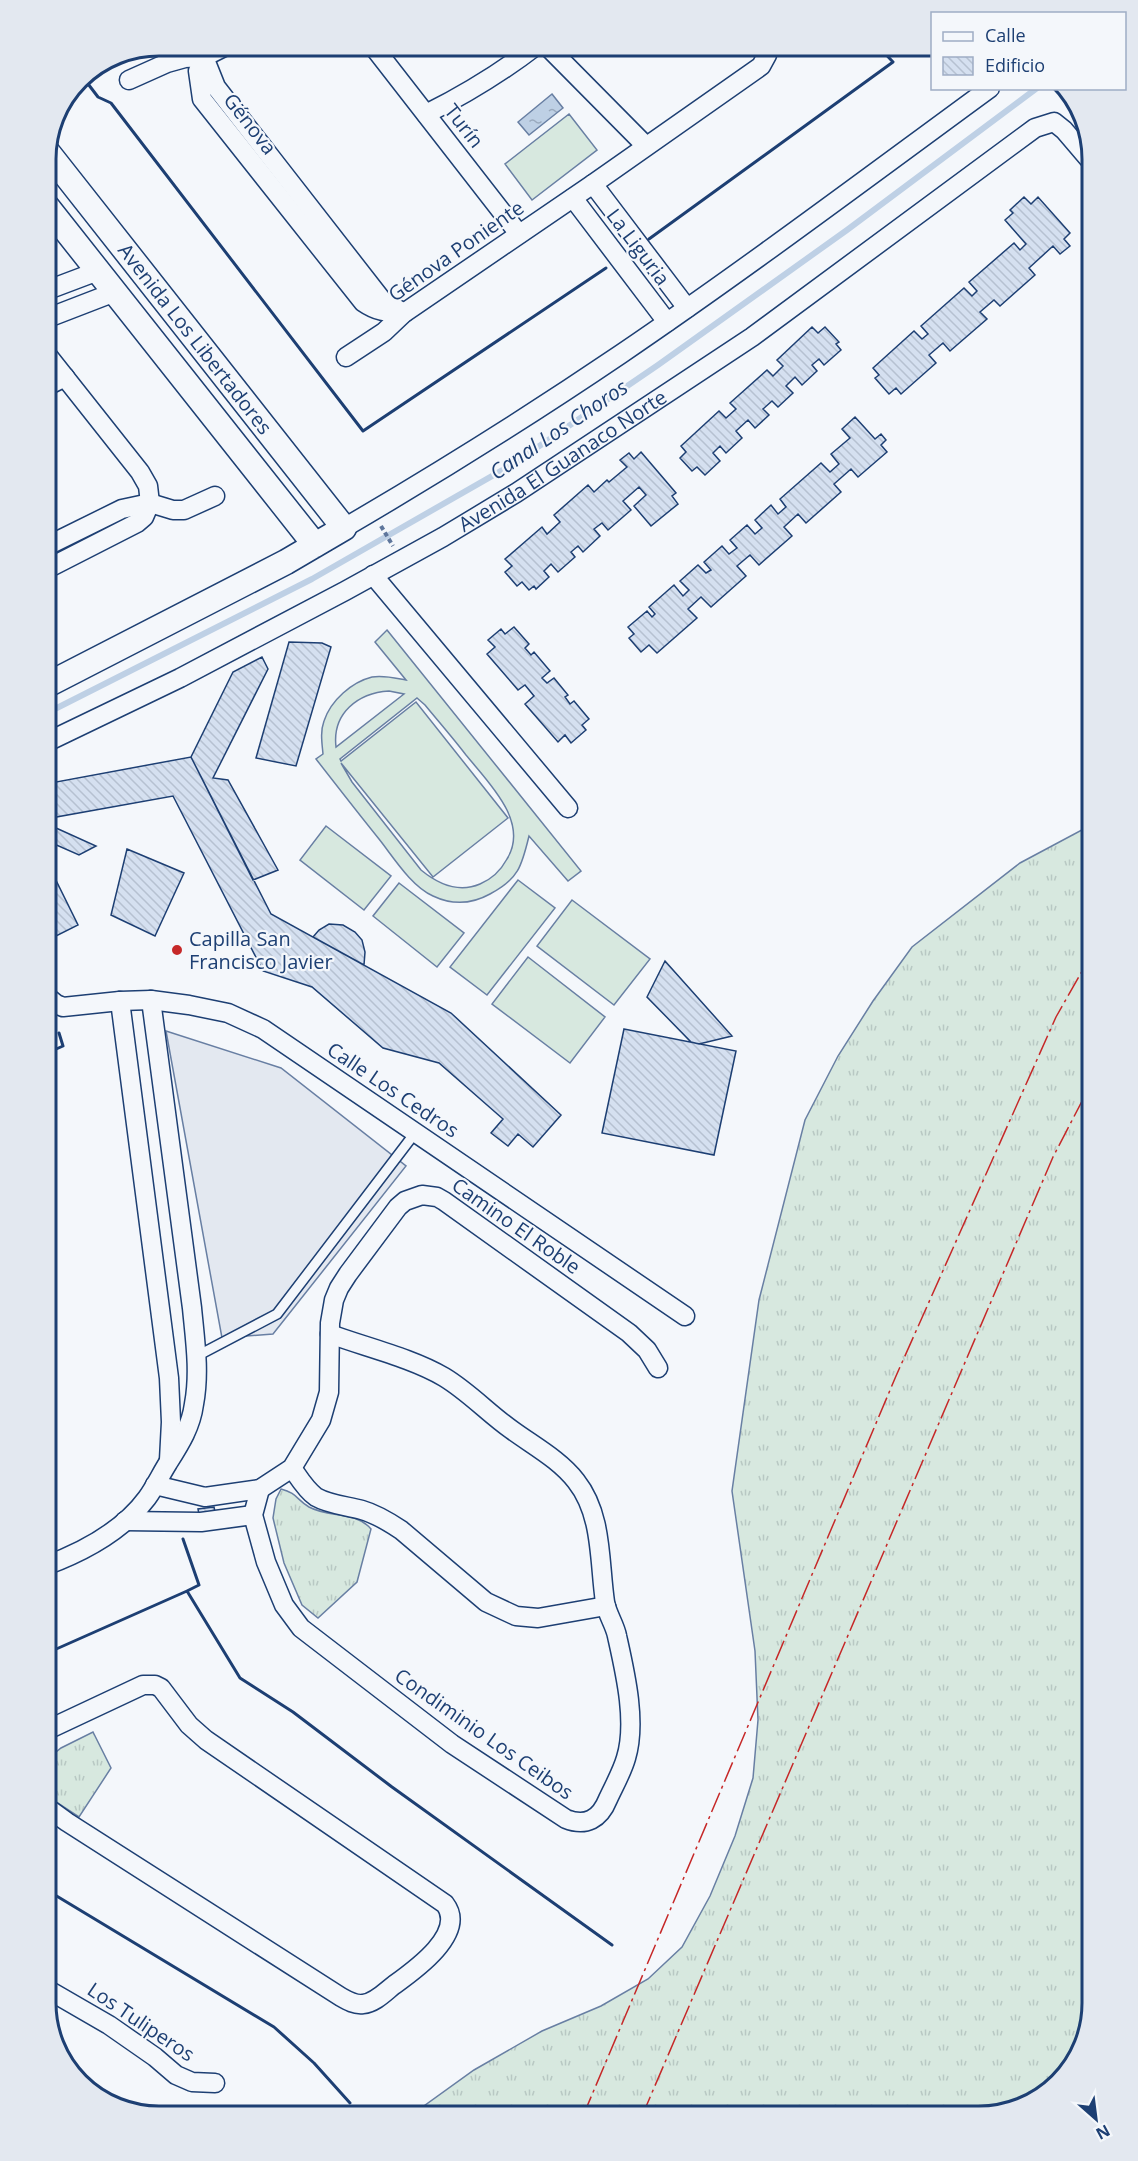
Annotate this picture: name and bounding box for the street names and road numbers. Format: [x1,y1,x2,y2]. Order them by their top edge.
street label: Génova [218,87,283,160]
street label: Turín [439,98,490,153]
street label: Génova Poniente [383,194,529,307]
street label: La Liguria [601,203,676,291]
street label: Avenida Los Libertadores [112,238,279,440]
street label: Avenida El Guanaco Norte [453,383,672,538]
street label: Calle Los Cedros [322,1036,464,1144]
street label: Camino El Roble [447,1171,586,1280]
street label: Condiminio Los Ceibos [390,1662,579,1805]
street label: Los Tuliperos [82,1976,200,2067]

